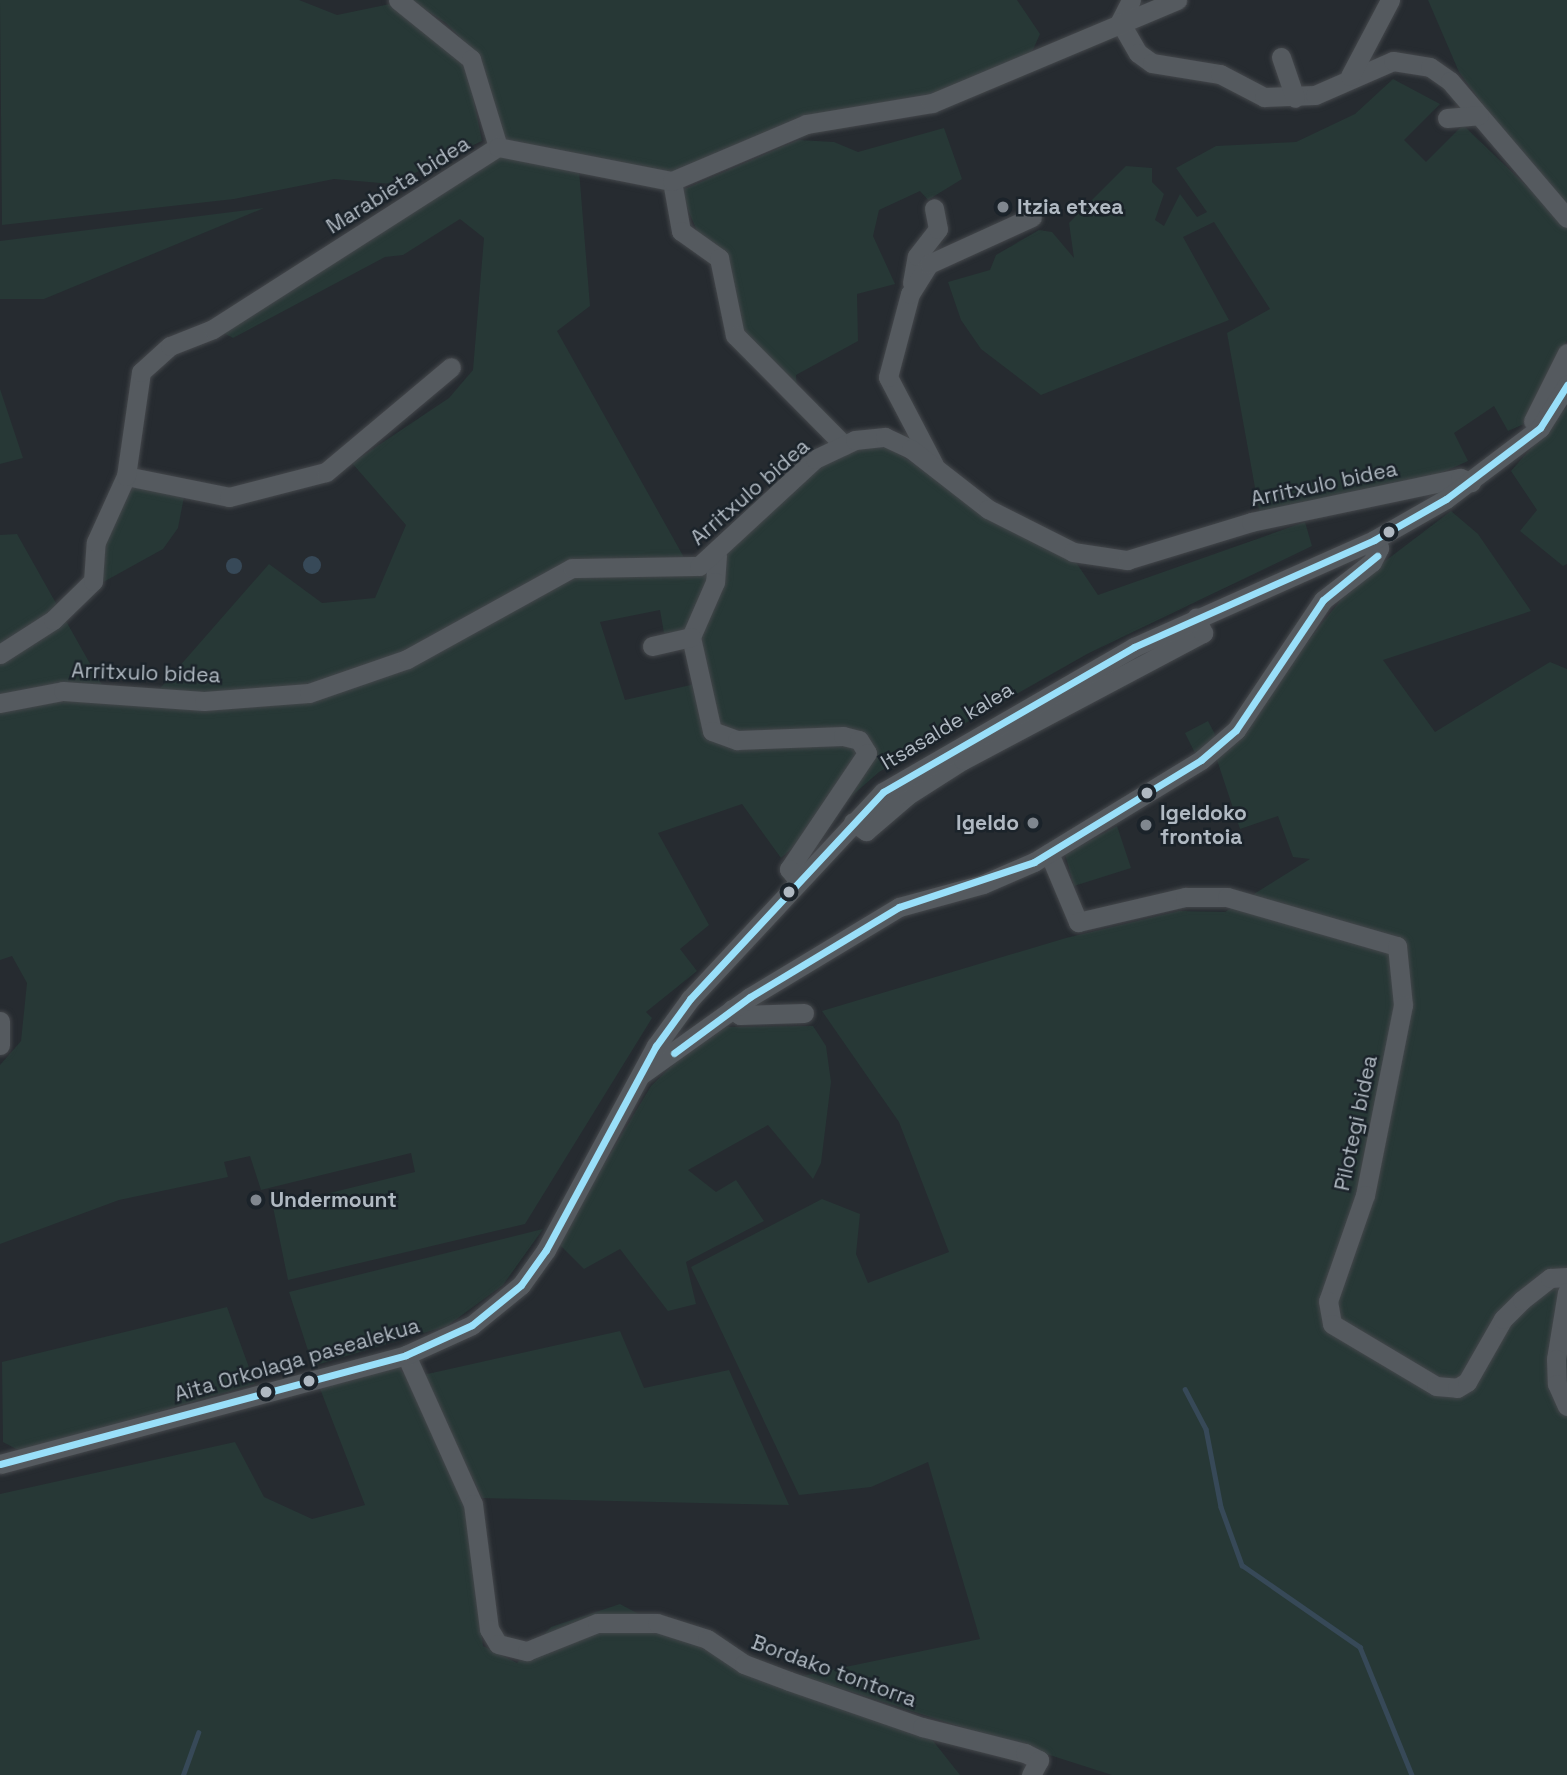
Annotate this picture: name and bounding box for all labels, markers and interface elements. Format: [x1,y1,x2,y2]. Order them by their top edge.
street label: Marabieta bidea [322,131,474,239]
place label: Itzia etxea [1017,194,1123,220]
marker: Itzia etxea [995,199,1011,215]
street label: Arritxulo bidea [685,433,815,551]
street label: Arritxulo bidea [1248,456,1400,512]
unlabelled marker [1382,525,1396,539]
street label: Arritxulo bidea [71,658,221,688]
street label: Itsasalde kalea [876,677,1018,775]
unlabelled marker [1140,786,1154,800]
place label: Igeldoko frontoia [1160,800,1247,850]
place label: Igeldo [956,810,1019,836]
marker: Igeldo [1025,815,1041,831]
marker: Igeldoko frontoia [1138,817,1154,833]
unlabelled marker [782,885,796,899]
street label: Pilotegi bidea [1329,1053,1383,1193]
place label: Undermount [270,1187,397,1213]
marker: Undermount [248,1192,264,1208]
street label: Aita Orkolaga pasealekua [171,1313,423,1407]
unlabelled marker [302,1374,316,1388]
unlabelled marker [259,1385,273,1399]
street label: Bordako tontorra [748,1629,920,1713]

